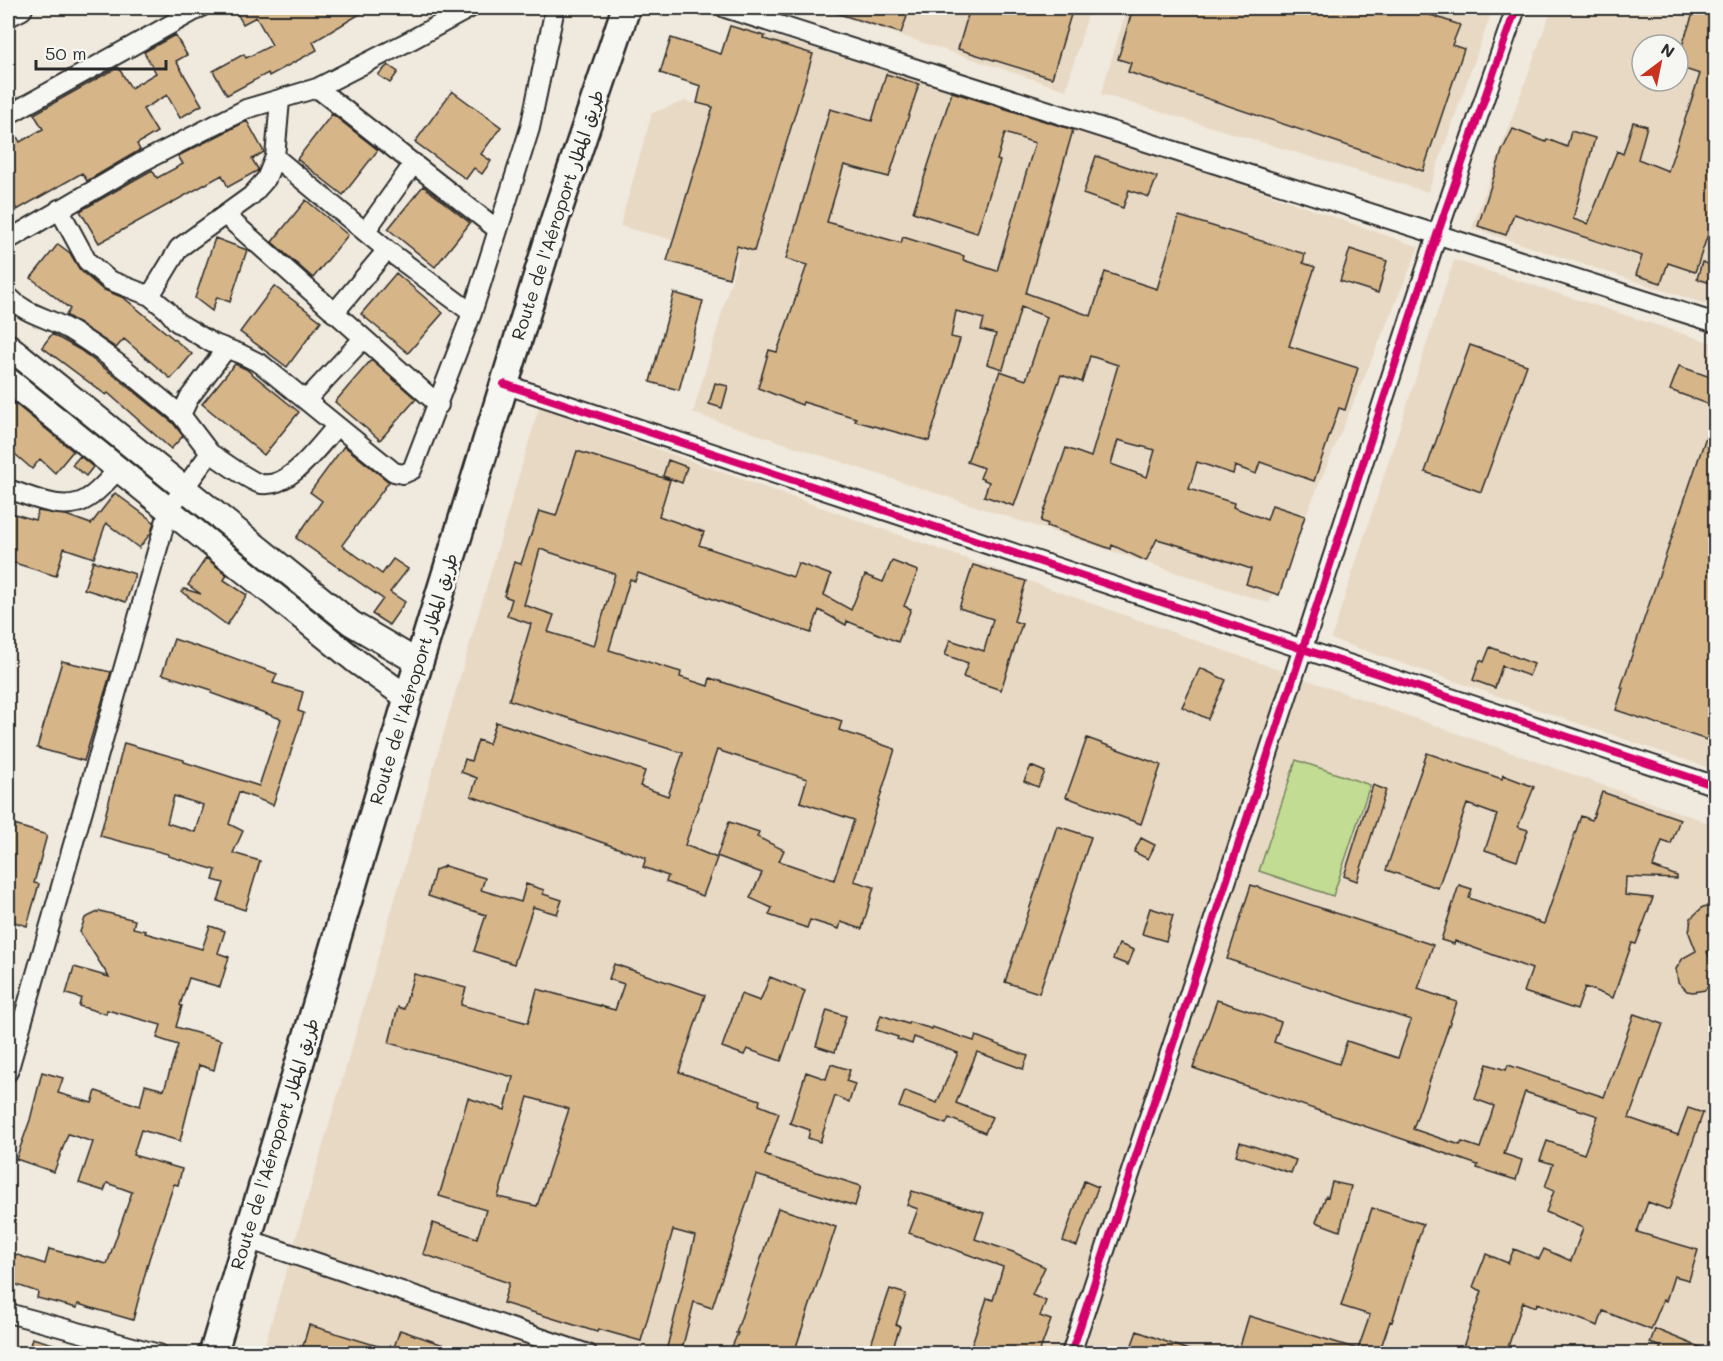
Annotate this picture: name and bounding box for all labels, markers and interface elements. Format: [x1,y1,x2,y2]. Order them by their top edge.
scale bar [36,33,166,71]
north arrow [1630,33,1690,93]
text: N [1657,38,1679,62]
text: 50 m [45,41,87,65]
street label: Route de l'Aéroport طريق المطار [505,86,609,343]
street label: Route de l'Aéroport طريق المطار [363,550,463,808]
street label: Route de l'Aéroport طريق المطار [224,1015,324,1273]

